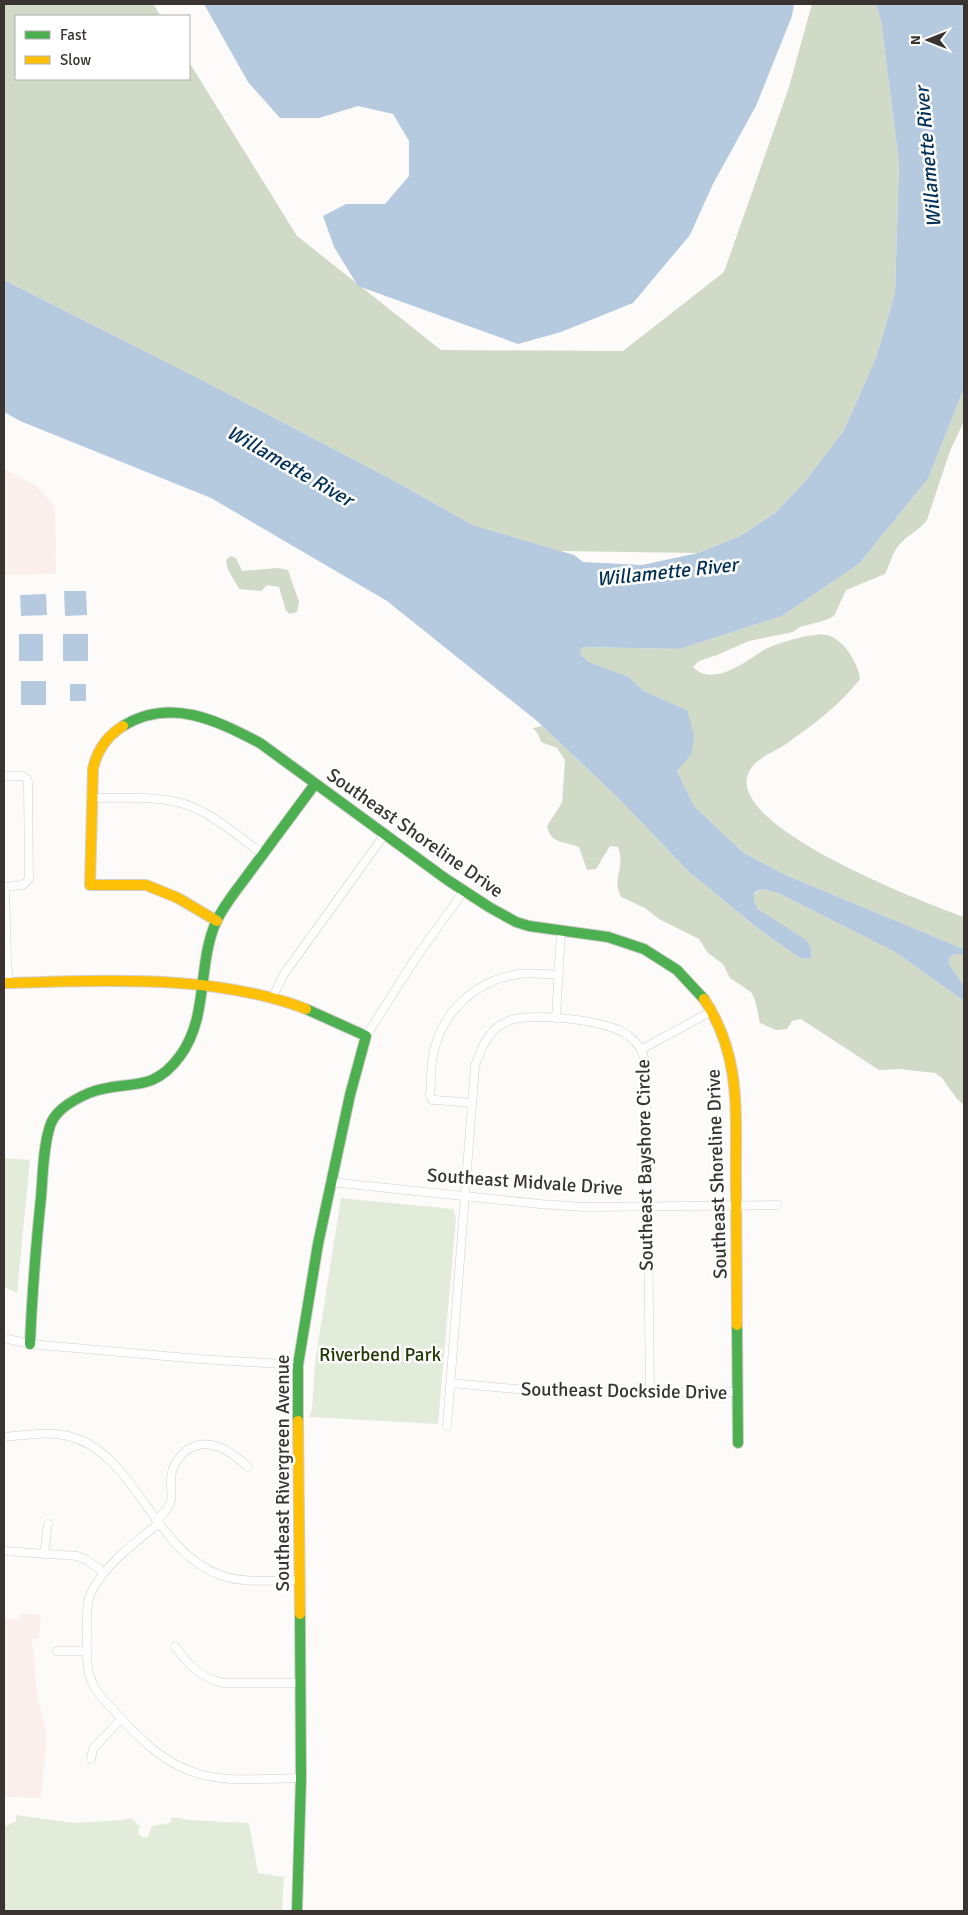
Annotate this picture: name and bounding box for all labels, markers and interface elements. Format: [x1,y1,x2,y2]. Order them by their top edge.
legend [15,15,190,80]
north arrow [903,15,953,65]
text: Fast [60,26,87,44]
text: N [907,35,924,45]
text: Slow [60,51,91,69]
water label: Willamette River [909,83,947,229]
water label: Willamette River [222,420,360,514]
water label: Willamette River [595,552,741,592]
street label: Southeast Shoreline Drive [322,763,508,903]
street label: Southeast Bayshore Circle [631,1059,659,1271]
street label: Southeast Shoreline Drive [701,1069,733,1279]
street label: Southeast Midvale Drive [426,1163,624,1201]
park label: Riverbend Park [319,1343,441,1367]
street label: Southeast Rivergreen Avenue [271,1355,295,1591]
street label: Southeast Dockside Drive [521,1377,727,1405]

